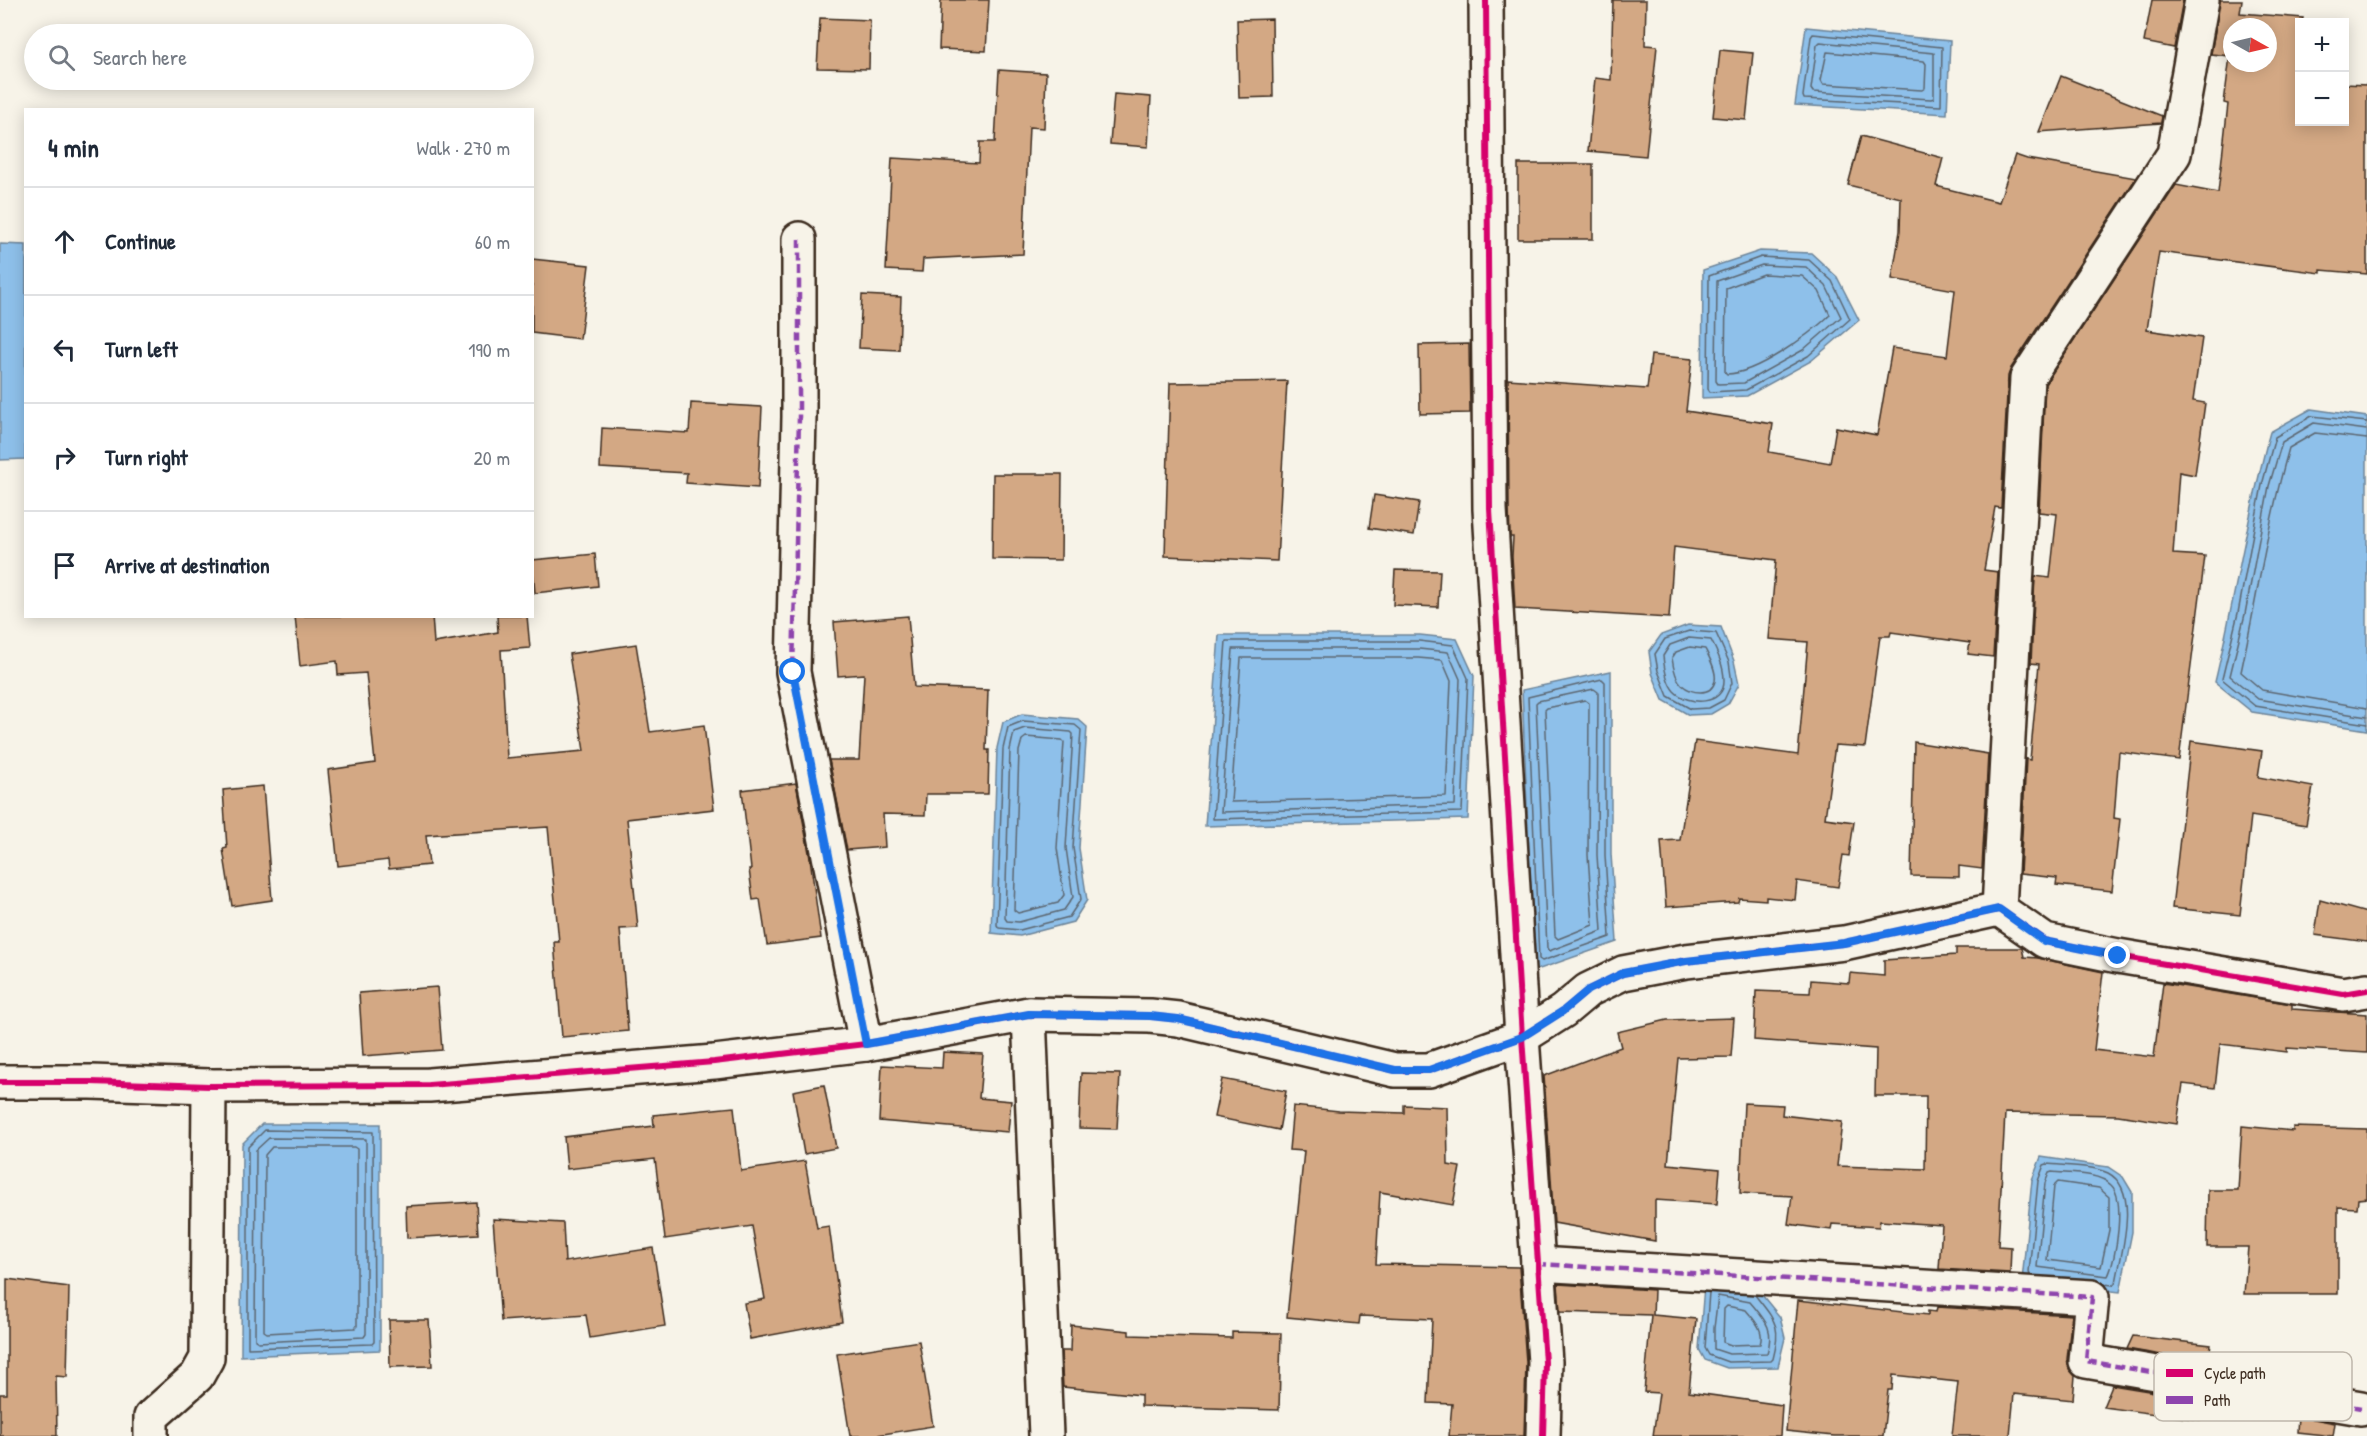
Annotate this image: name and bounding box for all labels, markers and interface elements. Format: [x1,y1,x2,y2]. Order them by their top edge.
north arrow [2223,18,2277,72]
map controls [2295,18,2349,126]
button: + [2295,18,2349,72]
search box [24,24,534,90]
icon: search [45,41,78,74]
text: Search here [93,42,187,72]
button: − [2295,72,2349,126]
text: 4 min [48,130,99,165]
text: Walk · 270 m [417,134,510,161]
icon: ahead [48,225,81,258]
text: Continue [105,226,176,256]
text: 60 m [475,228,510,255]
icon: left [48,333,81,366]
text: Turn left [105,334,178,364]
text: 190 m [468,336,510,363]
icon: right [48,441,81,474]
text: Turn right [105,442,188,472]
text: 20 m [473,444,510,471]
icon: arrive [48,549,81,582]
text: Arrive at destination [105,550,270,580]
route start [779,658,805,684]
route end [2104,942,2130,968]
legend [2154,1352,2352,1421]
text: Cycle path [2204,1362,2266,1384]
text: Path [2204,1389,2230,1411]

